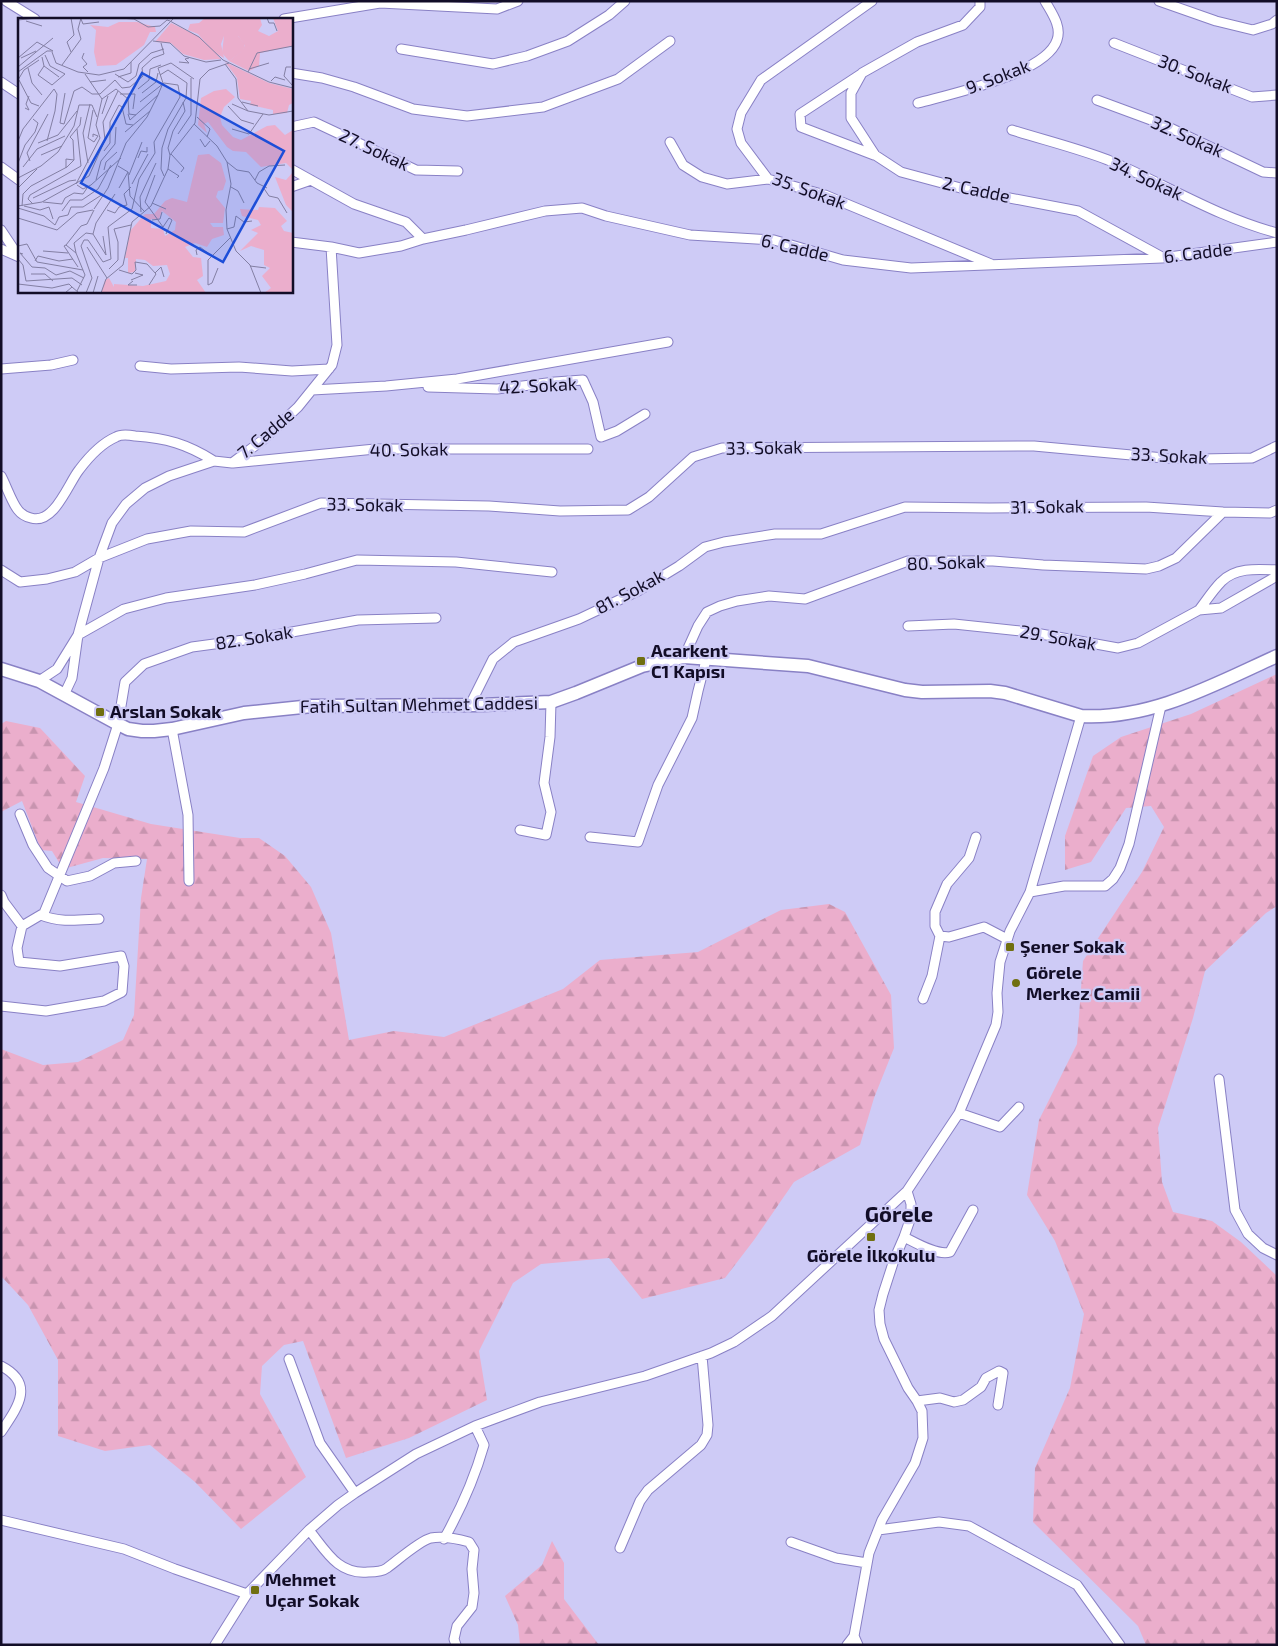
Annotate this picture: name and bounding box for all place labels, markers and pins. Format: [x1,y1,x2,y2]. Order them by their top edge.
place label: Acarkent C1 Kapısı [651,639,729,682]
marker: Acarkent C1 Kapısı [635,655,647,667]
place label: Arslan Sokak [110,700,221,722]
marker: Arslan Sokak [94,706,106,718]
place label: Şener Sokak [1020,935,1124,958]
marker: Şener Sokak [1004,941,1016,953]
place label: Görele Merkez Camii [1026,961,1140,1004]
marker: Görele Merkez Camii [1010,977,1022,989]
marker: Görele İlkokulu [865,1231,877,1243]
place label: Görele İlkokulu [807,1244,935,1266]
place label: Mehmet Uçar Sokak [265,1568,360,1612]
marker: Mehmet Uçar Sokak [249,1584,261,1596]

